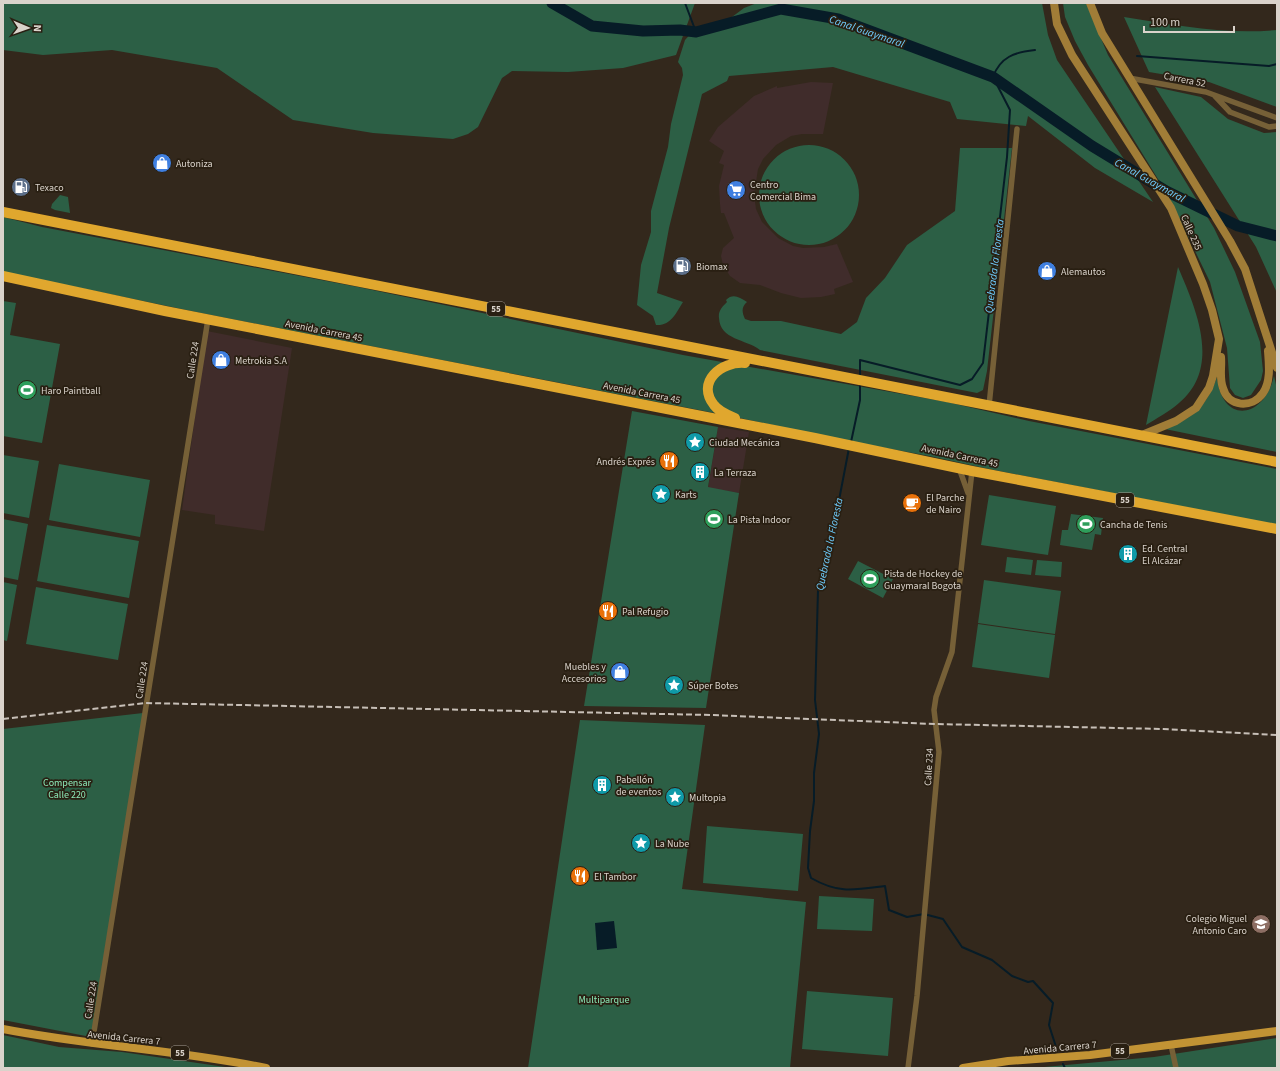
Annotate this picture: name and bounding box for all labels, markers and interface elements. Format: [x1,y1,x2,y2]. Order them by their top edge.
north arrow [8,8,48,48]
scale bar [1144,8,1234,34]
water label: Canal Guaymaral [827,12,907,51]
text: 100 m [1150,14,1180,31]
text: N [30,24,45,32]
street label: Carrera 52 [1162,69,1207,91]
shop icon: Autoniza [151,152,173,174]
water label: Canal Guaymaral [1112,155,1188,206]
place label: Autoniza [176,157,212,171]
fuel station icon: Texaco [10,176,32,198]
place label: Centro Comercial Bima [750,178,816,204]
supermarket icon: Centro Comercial Bima [725,179,747,201]
place label: Texaco [35,181,64,195]
street label: Calle 235 [1177,212,1205,253]
water label: Quebrada la Floresta [981,218,1008,314]
fuel station icon: Biomax [671,255,693,277]
place label: Biomax [696,260,728,274]
shop icon: Alemautos [1036,260,1058,282]
place label: Alemautos [1061,265,1106,279]
road number: 55 [487,302,505,316]
street label: Avenida Carrera 45 [284,317,364,345]
street label: Calle 224 [183,340,203,380]
shop icon: Metrokia S.A [210,349,232,371]
place label: Metrokia S.A [235,354,288,368]
sports icon: Haro Paintball [16,379,38,401]
street label: Avenida Carrera 45 [602,379,682,407]
place label: Haro Paintball [41,384,101,398]
place icon: Ciudad Mecánica [684,431,706,453]
place label: Ciudad Mecánica [709,436,780,450]
street label: Avenida Carrera 45 [920,441,1000,471]
restaurant icon: Andrés Exprés [658,450,680,472]
place label: Andrés Exprés [597,455,655,469]
building icon: La Terraza [689,461,711,483]
place label: La Terraza [714,466,756,480]
place icon: Karts [650,483,672,505]
place label: Karts [675,488,697,502]
place label: El Parche de Nairo [926,491,964,517]
cafe icon: El Parche de Nairo [901,492,923,514]
road number: 55 [1116,493,1134,507]
water label: Quebrada la Floresta [812,496,847,592]
sports icon: La Pista Indoor [703,508,725,530]
place label: La Pista Indoor [728,513,791,527]
sports icon: Cancha de Tenis [1075,513,1097,535]
place label: Cancha de Tenis [1100,518,1168,532]
place label: Ed. Central El Alcázar [1142,542,1188,568]
building icon: Ed. Central El Alcázar [1117,543,1139,565]
place label: Pista de Hockey de Guaymaral Bogota [884,567,962,593]
sports icon: Pista de Hockey de Guaymaral Bogota [859,568,881,590]
restaurant icon: Pal Refugio [597,600,619,622]
place label: Pal Refugio [622,605,669,619]
street label: Calle 224 [132,660,152,700]
place label: Muebles y Accesorios [562,660,606,686]
shop icon: Muebles y Accesorios [609,661,631,683]
place icon: Súper Botes [663,674,685,696]
place label: Súper Botes [688,679,738,693]
street label: Calle 234 [921,748,937,786]
place label: Pabellón de eventos [616,773,661,799]
building icon: Pabellón de eventos [591,774,613,796]
park label: Compensar Calle 220 [43,776,92,802]
place icon: Multopia [664,786,686,808]
place label: Multopia [689,791,726,805]
place icon: La Nube [630,832,652,854]
place label: La Nube [655,837,689,851]
restaurant icon: El Tambor [569,865,591,887]
place label: El Tambor [594,870,637,884]
place label: Colegio Miguel Antonio Caro [1186,912,1247,938]
school or university icon: Colegio Miguel Antonio Caro [1250,913,1272,935]
street label: Calle 224 [81,980,101,1020]
park label: Multiparque [579,993,629,1007]
street label: Avenida Carrera 7 [87,1027,161,1049]
street label: Avenida Carrera 7 [1023,1038,1097,1058]
road number: 55 [1111,1044,1129,1058]
road number: 55 [171,1046,189,1060]

